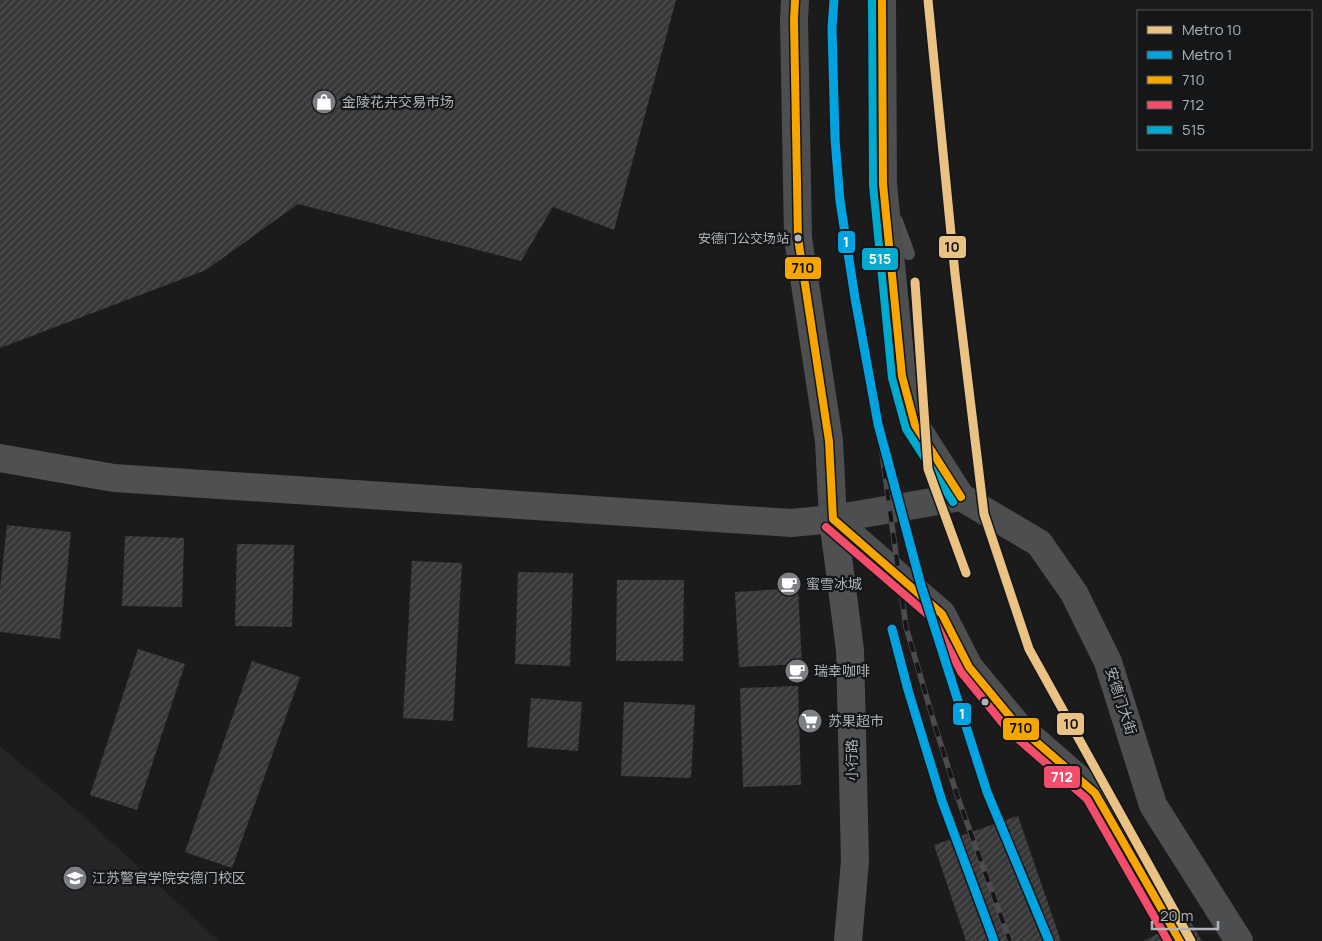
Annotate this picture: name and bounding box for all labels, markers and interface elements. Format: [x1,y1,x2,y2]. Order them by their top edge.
legend [1137,10,1312,150]
text: Metro 10 [1182,19,1242,40]
text: Metro 1 [1182,44,1232,65]
text: 710 [1182,69,1205,90]
shop icon: 金陵花卉交易市场 [311,89,337,115]
place label: 金陵花卉交易市场 [342,92,454,111]
text: 712 [1182,94,1204,115]
text: 515 [1182,119,1205,140]
place label: 安德门公交场站 [698,229,789,247]
line badge: 1 [837,230,856,254]
text: 1 [843,232,849,251]
marker: 安德门公交场站 [793,233,803,243]
line badge: 10 [938,235,967,259]
text: 10 [944,237,960,256]
line badge: 515 [861,247,899,271]
text: 515 [869,249,891,268]
line badge: 710 [784,256,822,280]
text: 710 [792,258,814,277]
cafe icon: 蜜雪冰城 [776,571,802,597]
place label: 蜜雪冰城 [806,574,862,593]
cafe icon: 瑞幸咖啡 [784,658,810,684]
place label: 瑞幸咖啡 [814,661,870,680]
street label: 安德门大街 [1102,665,1141,737]
unlabelled marker [980,697,990,707]
line badge: 1 [952,702,972,726]
text: 1 [959,704,965,723]
supermarket icon: 苏果超市 [797,708,823,734]
place label: 苏果超市 [828,711,884,730]
line badge: 10 [1056,712,1085,736]
text: 10 [1063,714,1079,733]
line badge: 710 [1002,717,1040,741]
text: 710 [1010,718,1032,737]
street label: 小行路 [842,739,861,781]
line badge: 712 [1043,765,1081,789]
text: 712 [1051,767,1073,786]
school or university icon: 江苏警官学院安德门校区 [62,865,88,891]
place label: 江苏警官学院安德门校区 [92,868,246,887]
scale bar [1152,898,1218,930]
text: 20 m [1160,905,1193,926]

